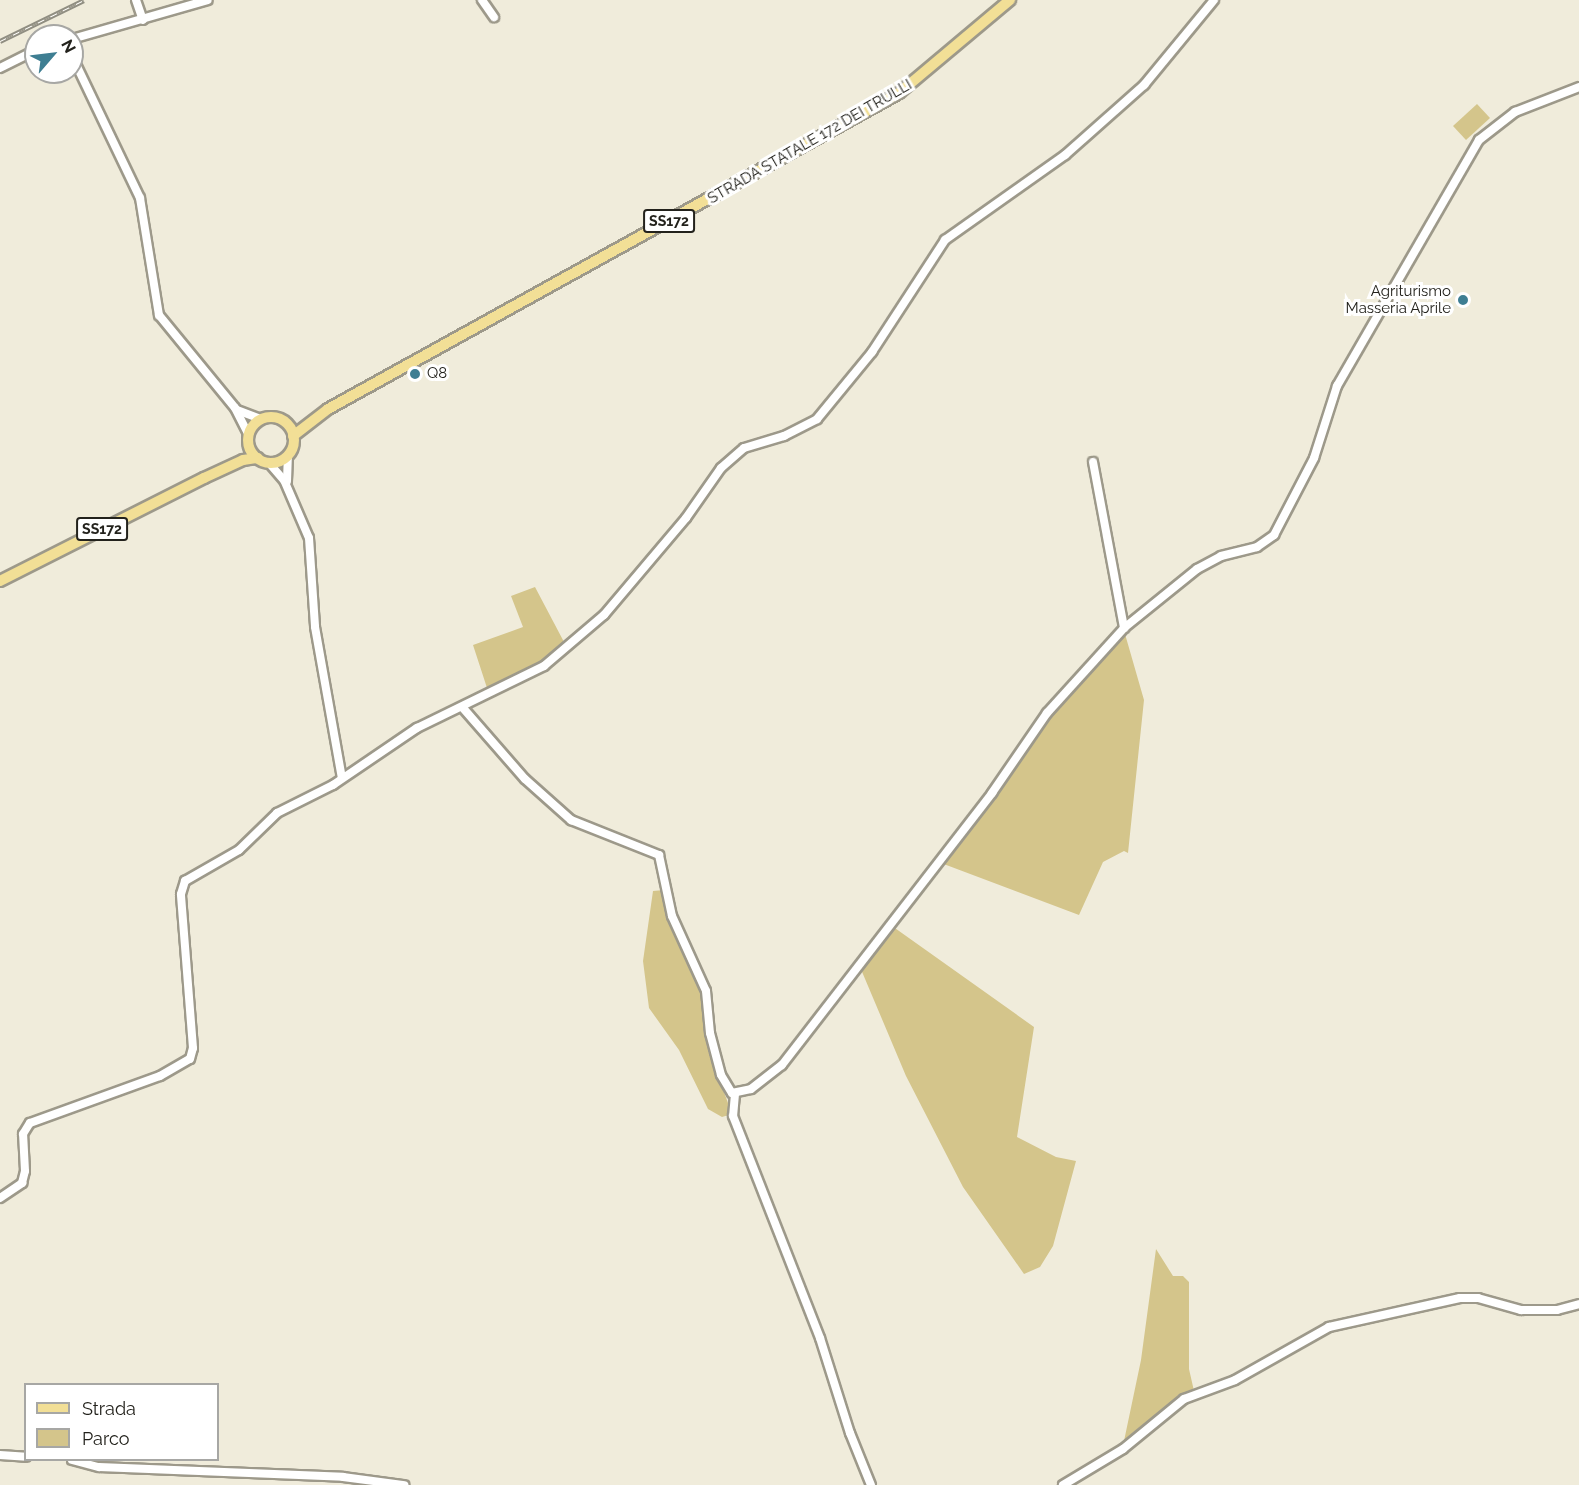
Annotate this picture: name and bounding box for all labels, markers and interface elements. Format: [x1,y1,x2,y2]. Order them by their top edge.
north arrow [24,24,84,84]
text: N [57,36,80,56]
street label: STRADA STATALE 172 DEI TRULLI [704,76,916,208]
road number: SS172 [642,210,696,232]
place label: Agriturismo Masseria Aprile [1345,282,1451,317]
marker: Agriturismo Masseria Aprile [1456,293,1470,307]
place label: Q8 [427,365,447,383]
marker: Q8 [408,367,422,381]
road number: SS172 [75,518,129,540]
legend [24,1383,219,1461]
text: Strada [82,1398,136,1419]
text: Parco [82,1428,129,1449]

